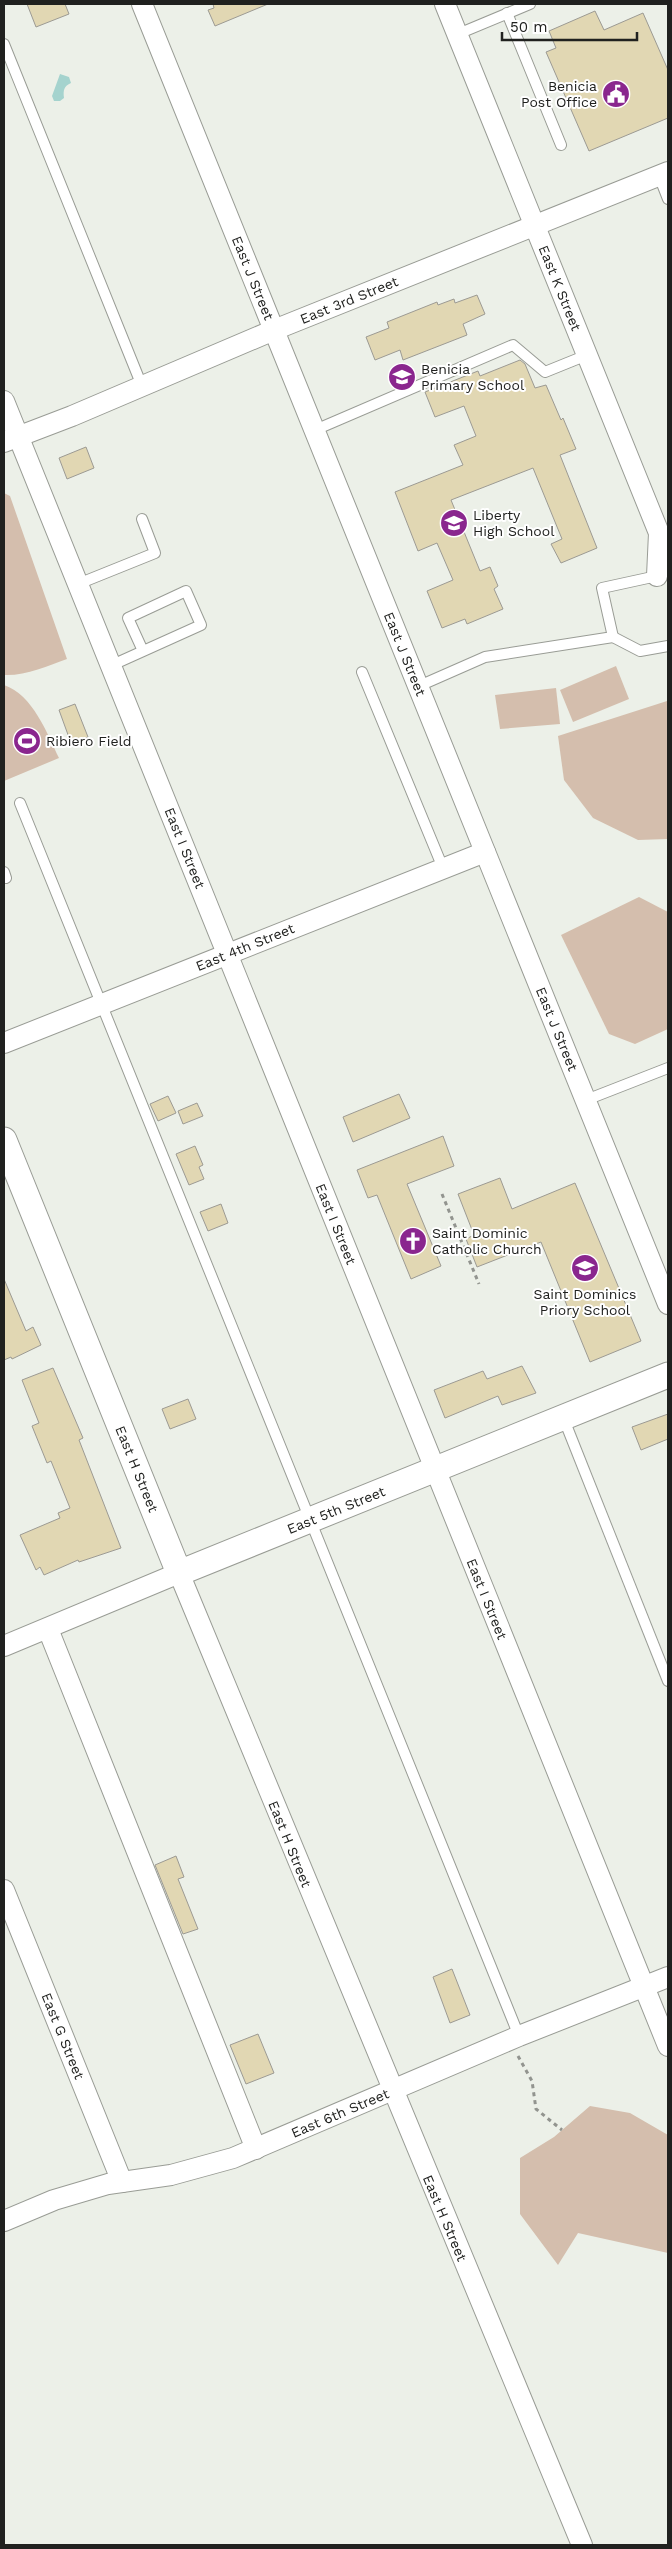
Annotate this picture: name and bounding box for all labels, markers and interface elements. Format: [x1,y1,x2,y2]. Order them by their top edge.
scale bar [502,10,637,42]
text: 50 m [510,18,547,36]
place label: Benicia Post Office [521,78,597,110]
public building icon: Benicia Post Office [601,79,631,109]
street label: East J Street [229,234,277,323]
street label: East K Street [536,243,584,333]
street label: East 3rd Street [298,273,400,327]
place label: Benicia Primary School [421,361,525,393]
school or university icon: Benicia Primary School [387,362,417,392]
place label: Liberty High School [473,507,555,539]
school or university icon: Liberty High School [439,508,469,538]
street label: East J Street [381,610,429,699]
sports icon: Ribiero Field [12,726,42,756]
place label: Ribiero Field [46,733,132,749]
street label: East I Street [161,805,209,891]
street label: East 4th Street [193,920,297,974]
street label: East J Street [533,985,581,1074]
street label: East I Street [312,1181,360,1267]
place label: Saint Dominic Catholic Church [432,1225,542,1257]
church icon: Saint Dominic Catholic Church [398,1226,428,1256]
school or university icon: Saint Dominics Priory School [570,1253,600,1283]
place label: Saint Dominics Priory School [534,1286,636,1318]
street label: East H Street [112,1423,162,1515]
street label: East 5th Street [285,1483,388,1537]
street label: East I Street [463,1556,511,1642]
street label: East H Street [265,1798,315,1890]
street label: East G Street [38,1990,88,2082]
street label: East 6th Street [289,2085,391,2141]
street label: East H Street [420,2172,470,2264]

